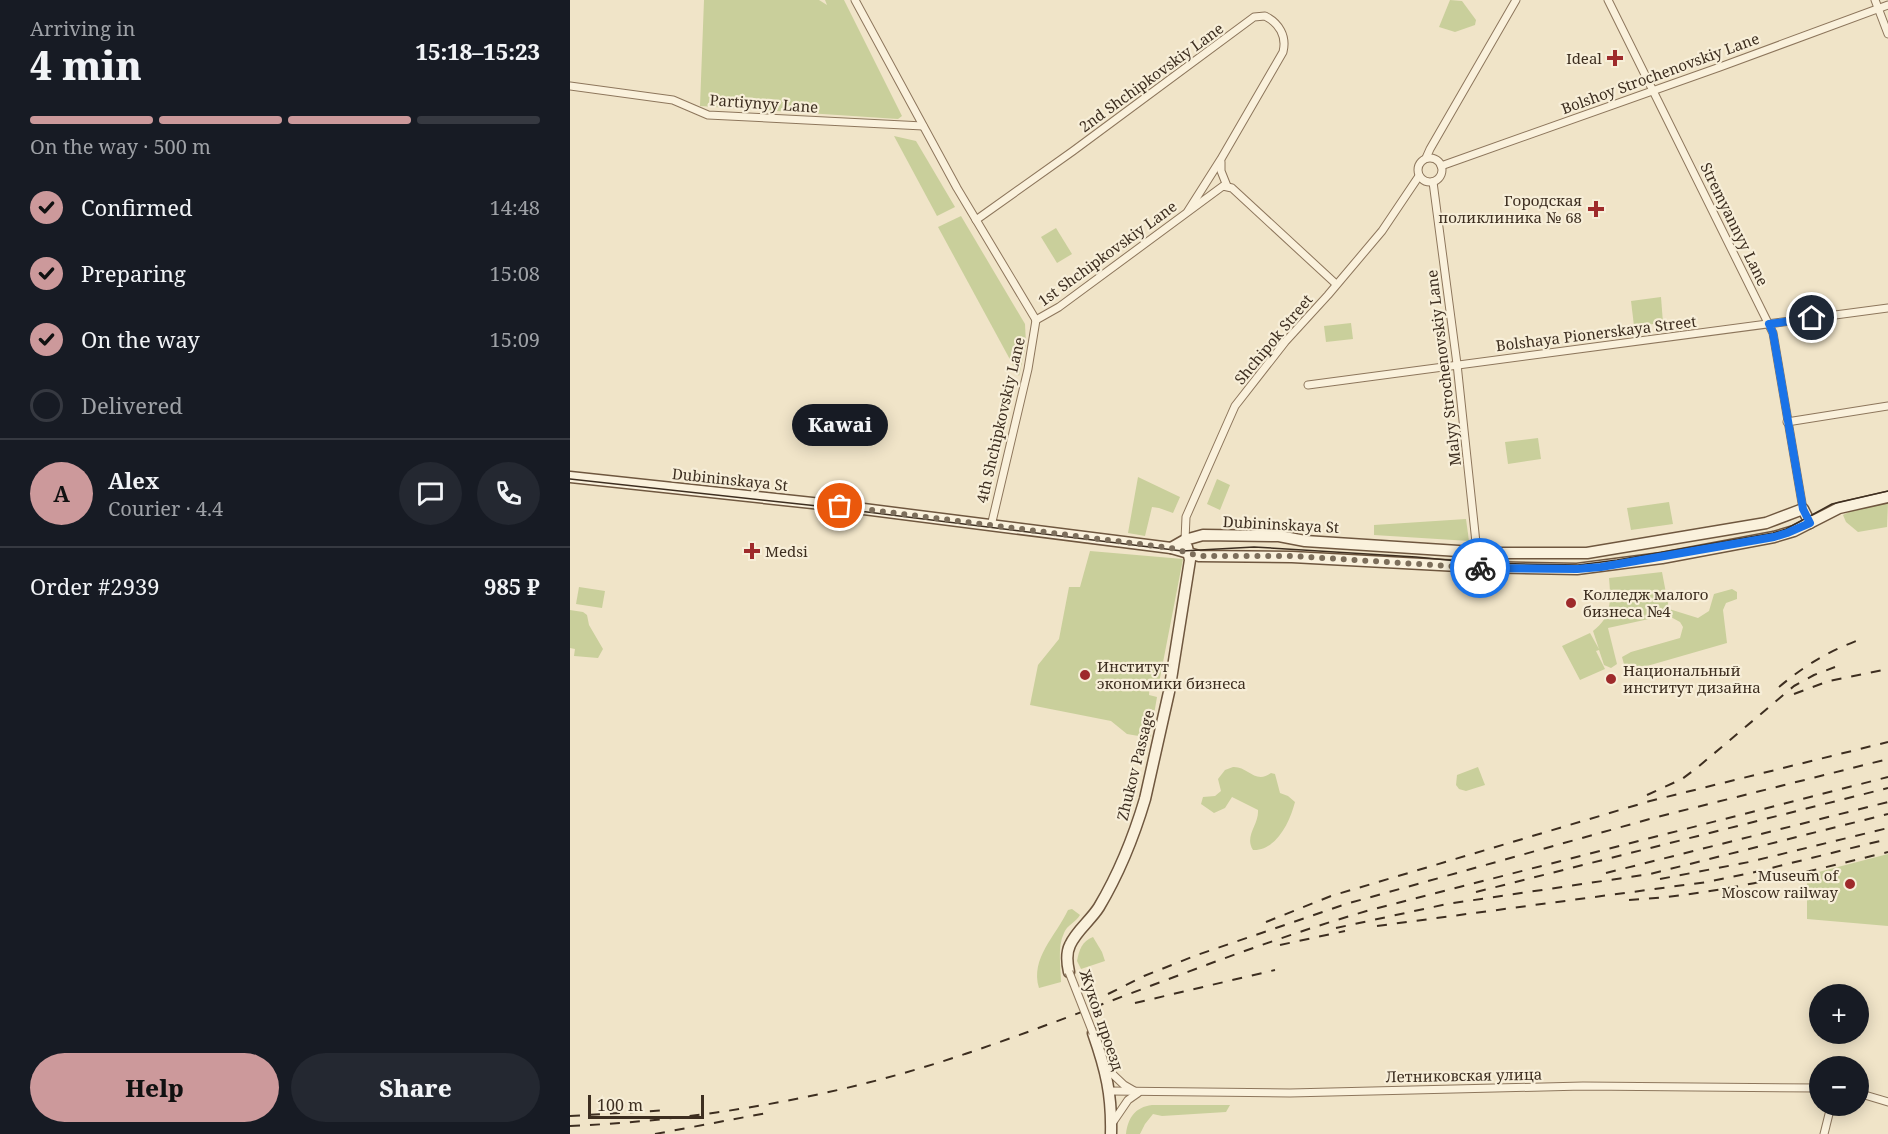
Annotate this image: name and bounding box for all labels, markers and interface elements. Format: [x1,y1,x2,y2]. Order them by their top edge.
text: Arriving in [30,15,135,42]
street label: 2nd Shchipkovskiy Lane [1075,18,1227,136]
street label: Bolshoy Strochenovskiy Lane [1558,28,1762,118]
text: 15:18–15:23 [416,36,540,66]
text: 4 min [30,38,142,91]
place label: Ideal [1566,48,1602,68]
marker: Ideal [1606,49,1624,67]
street label: Partiynyy Lane [709,89,819,117]
text: On the way · 500 m [30,133,211,160]
street label: Stremyannyy Lane [1696,159,1774,289]
place label: Городская поликлиника № 68 [1438,190,1582,227]
icon: check [30,191,63,224]
text: Confirmed [81,192,192,222]
text: 14:48 [490,194,540,221]
street label: 1st Shchipkovskiy Lane [1034,196,1180,310]
marker: Городская поликлиника № 68 [1587,200,1605,218]
icon: check [30,257,63,290]
text: Preparing [81,258,186,288]
text: 15:08 [490,260,540,287]
street label: Malyy Strochenovskiy Lane [1421,269,1465,467]
street label: Shchipok Street [1229,290,1317,388]
pin [1786,292,1837,343]
icon: home [1795,301,1828,334]
street label: Bolshaya Pionerskaya Street [1495,311,1697,355]
icon: check [30,323,63,356]
text: On the way [81,324,200,354]
text: 15:09 [490,326,540,353]
street label: 4th Shchipkovskiy Lane [971,335,1029,505]
text: Delivered [81,390,183,420]
callout: Kawai [792,404,888,446]
text: Kawai [808,411,872,438]
button: chat [399,462,462,525]
button: phone [477,462,540,525]
street label: Dubininskaya St [671,463,789,495]
text: Alex [108,465,159,495]
text: A [53,478,70,508]
pin [814,480,865,531]
icon: bag [823,489,856,522]
text: Courier · 4.4 [108,495,223,522]
street label: Dubininskaya St [1222,511,1340,537]
courier [1450,538,1510,598]
place label: Medsi [765,541,808,561]
marker: Medsi [743,542,761,560]
icon: bike [1464,552,1497,585]
text: Order #2939 [30,571,160,601]
text: 985 ₽ [484,571,540,601]
place label: Колледж малого бизнеса №4 [1583,584,1708,621]
marker: Колледж малого бизнеса №4 [1564,596,1578,610]
place label: Институт экономики бизнеса [1097,656,1246,693]
place label: Национальный институт дизайна [1623,660,1761,697]
marker: Институт экономики бизнеса [1078,668,1092,682]
marker: Национальный институт дизайна [1604,672,1618,686]
street label: Zhukov Passage [1112,708,1158,822]
place label: Museum of Moscow railway [1721,865,1839,902]
marker: Museum of Moscow railway [1843,877,1857,891]
street label: Жуков проезд [1075,966,1129,1073]
map controls [1809,984,1869,1116]
button: + [1809,984,1869,1044]
button: Help [30,1053,279,1122]
button: Share [291,1053,540,1122]
button: − [1809,1056,1869,1116]
street label: Летниковская улица [1386,1064,1542,1086]
scale bar [588,1092,704,1120]
text: 100 m [597,1094,643,1116]

